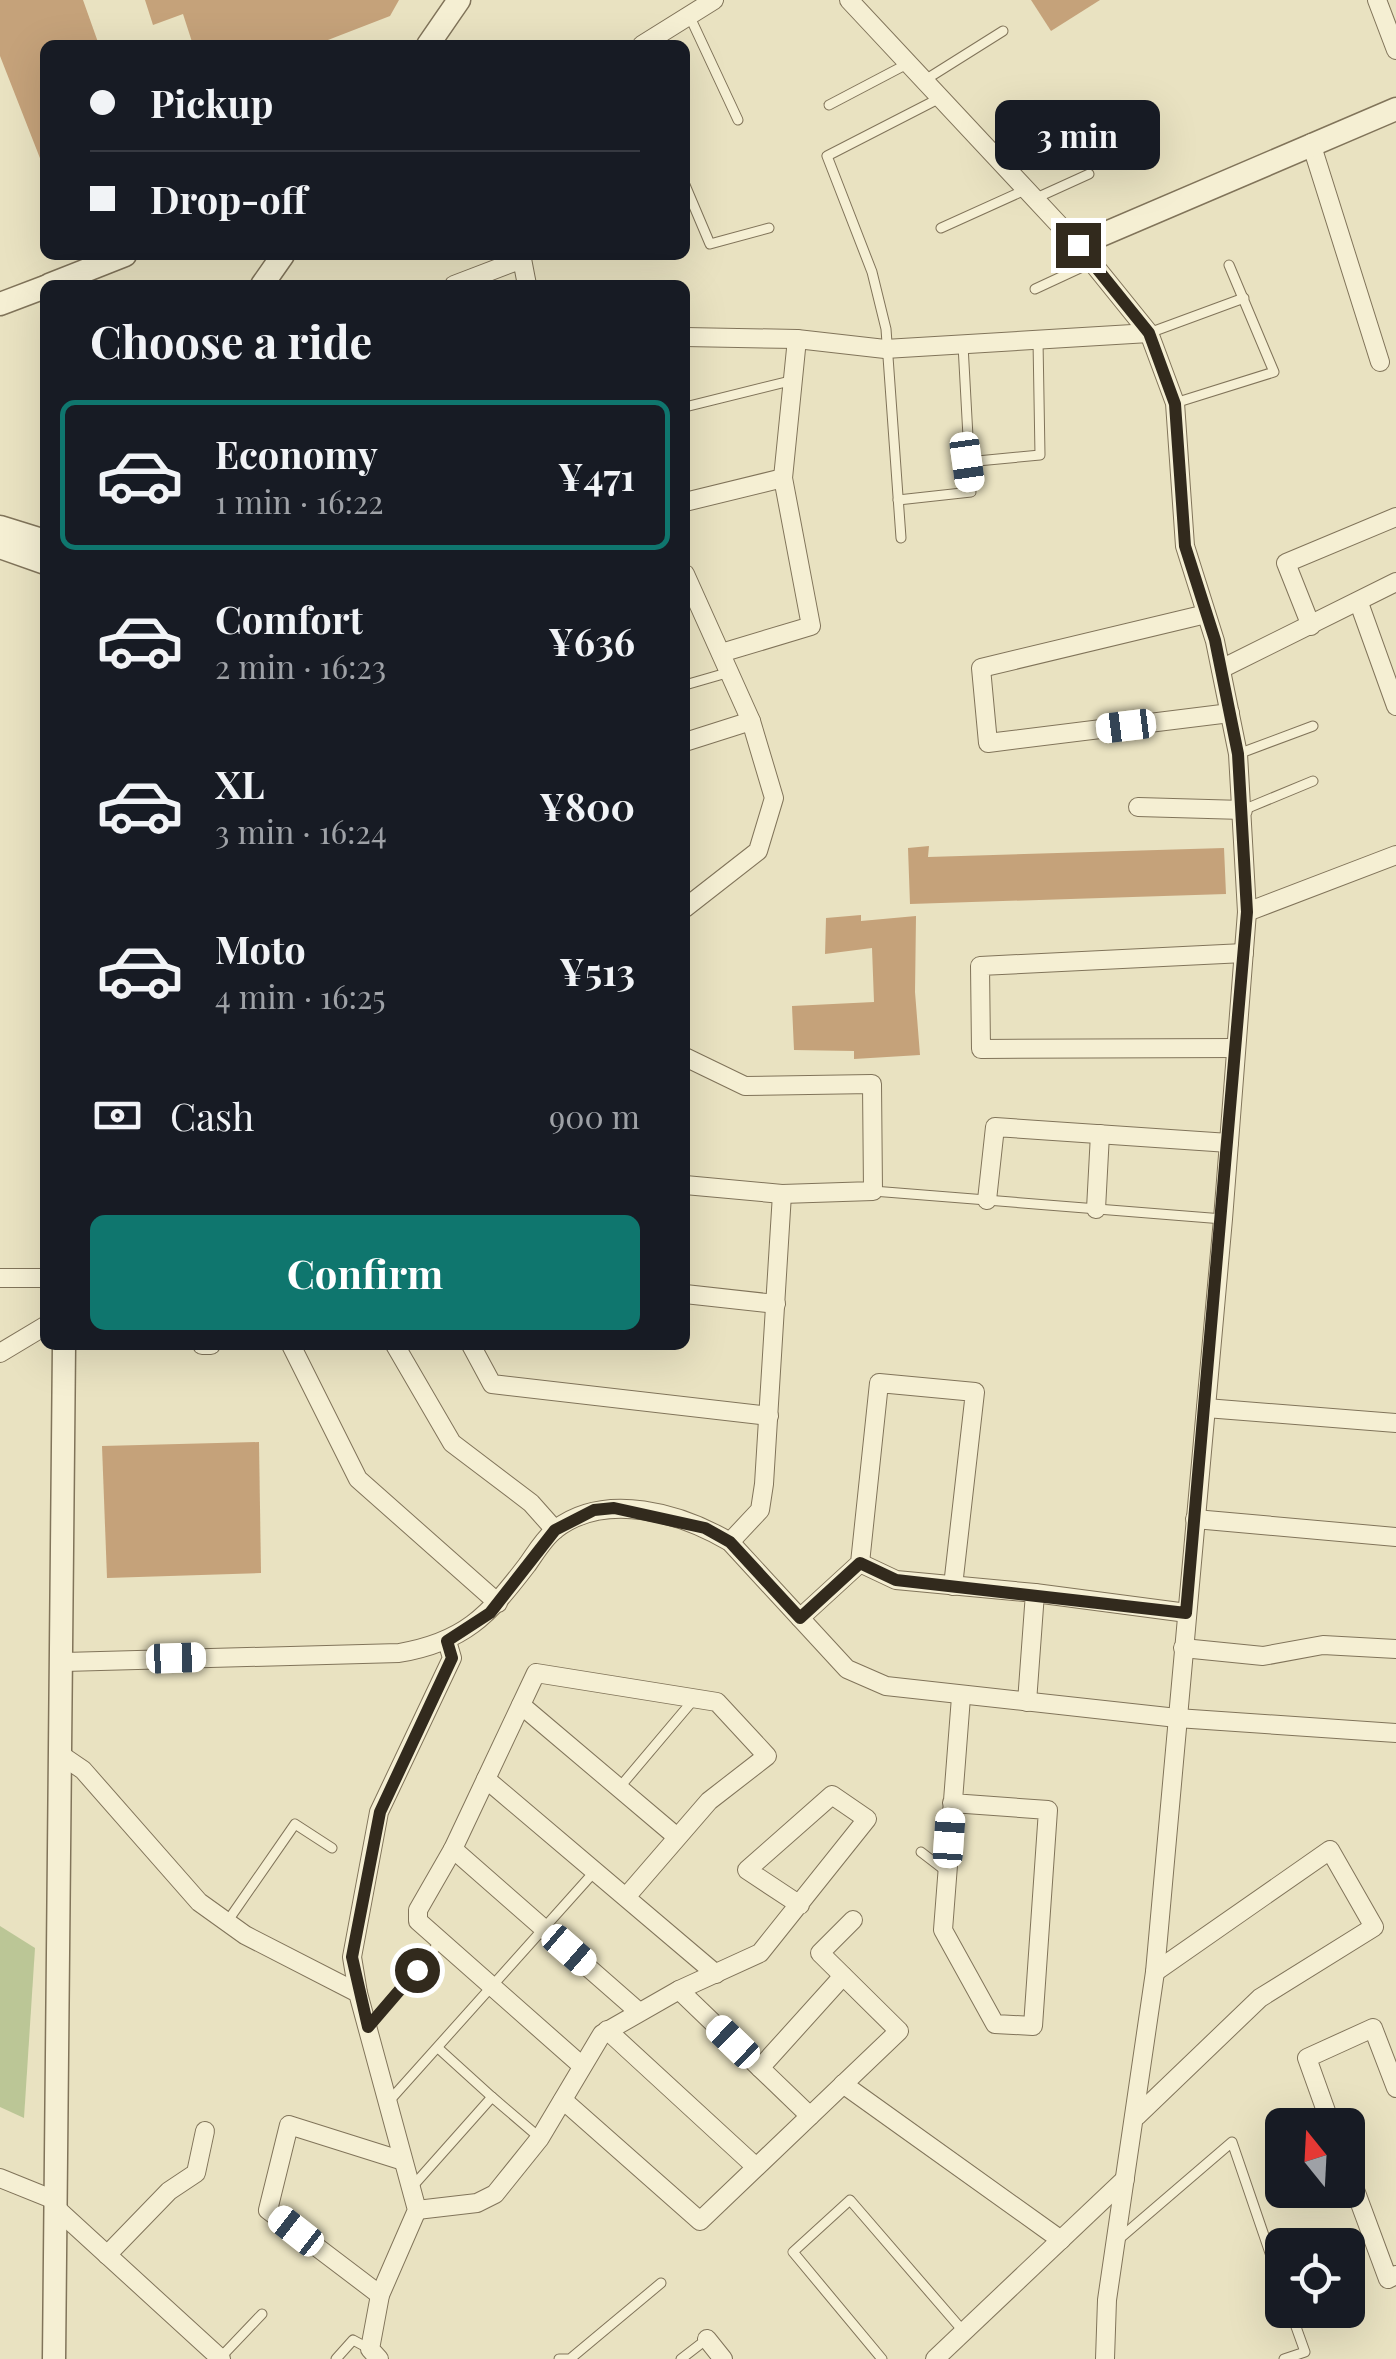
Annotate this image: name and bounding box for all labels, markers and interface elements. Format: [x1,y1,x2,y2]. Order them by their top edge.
text: Pickup [150,77,273,128]
callout: 3 min [996,100,1160,170]
text: 3 min [1037,113,1118,156]
text: Drop-off [150,173,307,224]
route end [1056,223,1101,268]
text: Choose a ride [90,310,372,370]
text: Economy [215,428,378,479]
icon: car [95,430,185,520]
car [948,430,986,494]
text: ¥471 [558,450,635,501]
text: 1 min · 16:22 [215,479,384,522]
text: Comfort [215,593,363,644]
icon: car [95,595,185,685]
text: ¥636 [548,615,635,666]
text: 2 min · 16:23 [215,644,386,687]
car [1094,707,1158,745]
text: XL [215,758,264,809]
icon: car [95,760,185,850]
text: ¥800 [539,780,635,831]
text: 3 min · 16:24 [215,809,387,852]
text: Moto [215,923,306,974]
icon: car [95,925,185,1015]
text: ¥513 [559,945,635,996]
text: 4 min · 16:25 [215,974,386,1017]
icon: cash [90,1088,145,1143]
text: Cash [170,1090,254,1141]
text: 900 m [549,1094,640,1137]
button: Confirm [90,1215,640,1330]
car [145,1642,207,1674]
car [932,1807,966,1869]
car [537,1919,601,1981]
route start [395,1948,440,1993]
car [701,2010,765,2074]
north arrow [1265,2108,1365,2208]
map controls [1265,2108,1365,2328]
car [263,2201,329,2261]
button: locate [1265,2228,1365,2328]

